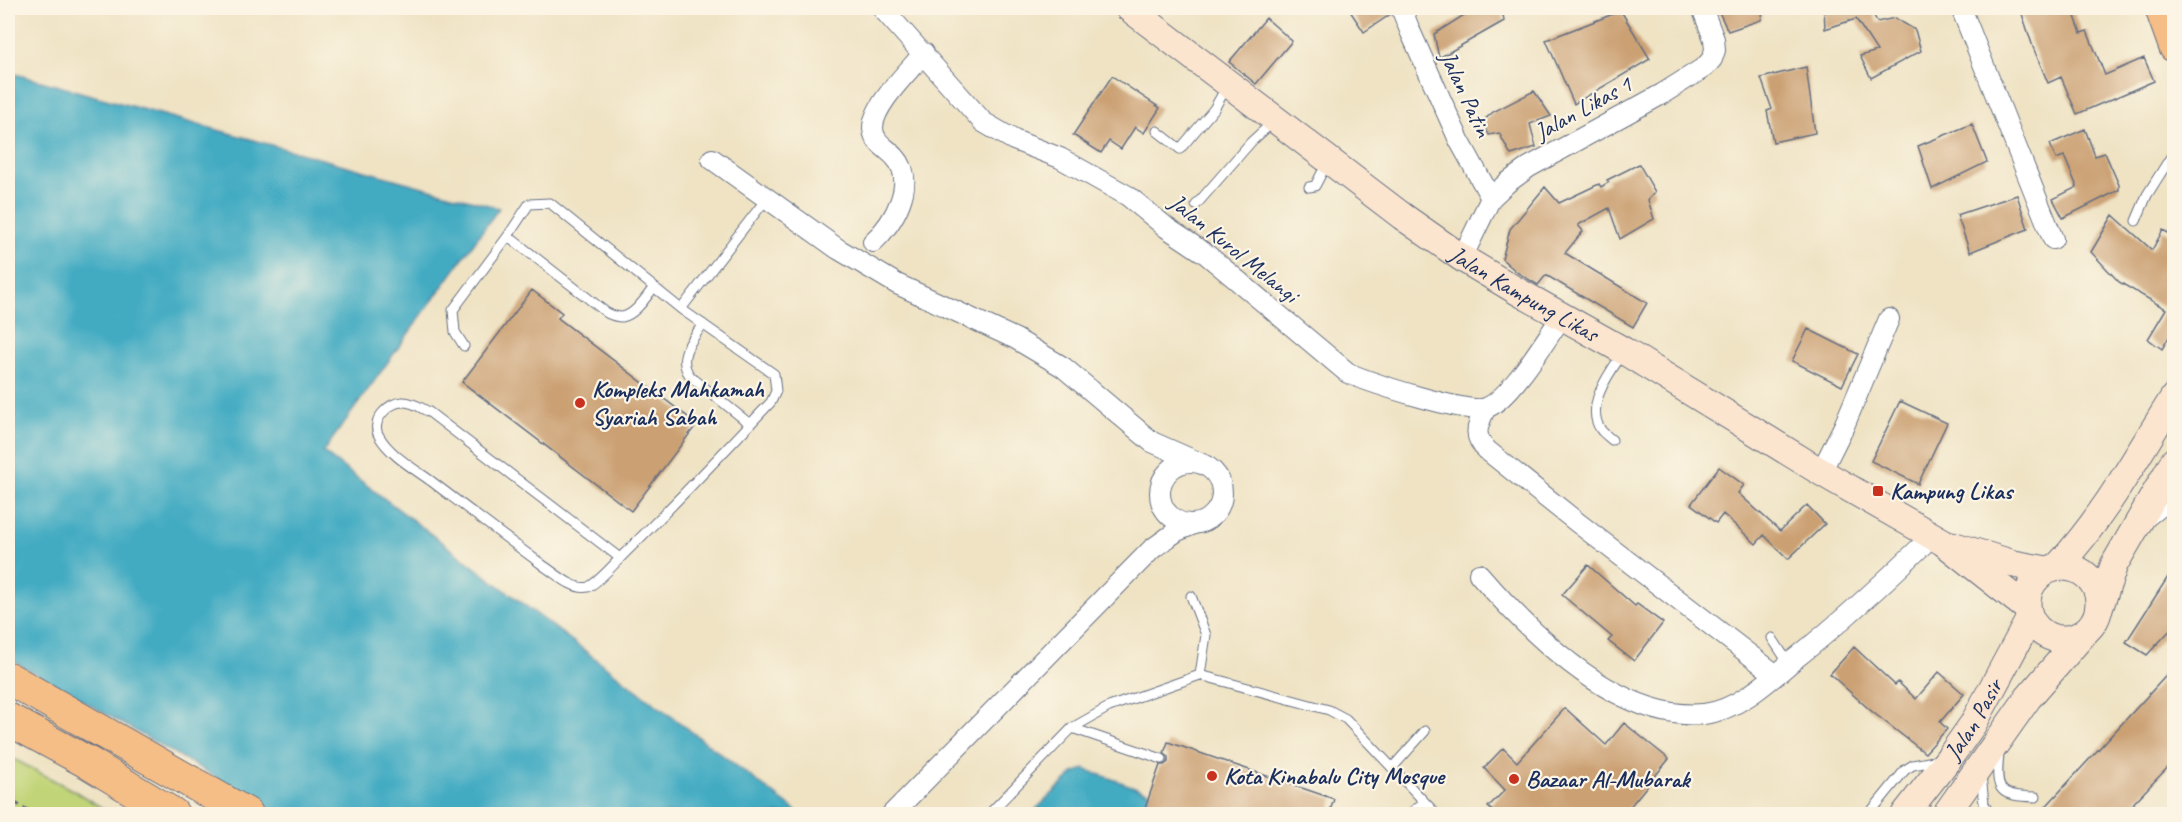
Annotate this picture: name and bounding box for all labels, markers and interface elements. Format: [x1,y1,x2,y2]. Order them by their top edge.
street label: Jalan Patin [1433,45,1499,143]
street label: Jalan Likas 1 [1528,68,1638,147]
street label: Jalan Kurol Melangi [1163,186,1307,311]
street label: Jalan Kampung Likas [1443,238,1605,349]
place label: Kompleks Mahkamah Syariah Sabah [592,374,765,432]
marker: Kompleks Mahkamah Syariah Sabah [573,396,587,410]
place label: Kampung Likas [1890,476,2015,506]
marker: Kampung Likas [1871,484,1885,498]
street label: Jalan Pasir [1937,672,2010,767]
place label: Kota Kinabalu City Mosque [1224,761,1446,791]
place label: Bazaar Al-Mubarak [1526,764,1692,794]
marker: Kota Kinabalu City Mosque [1205,769,1219,783]
marker: Bazaar Al-Mubarak [1507,772,1521,786]

